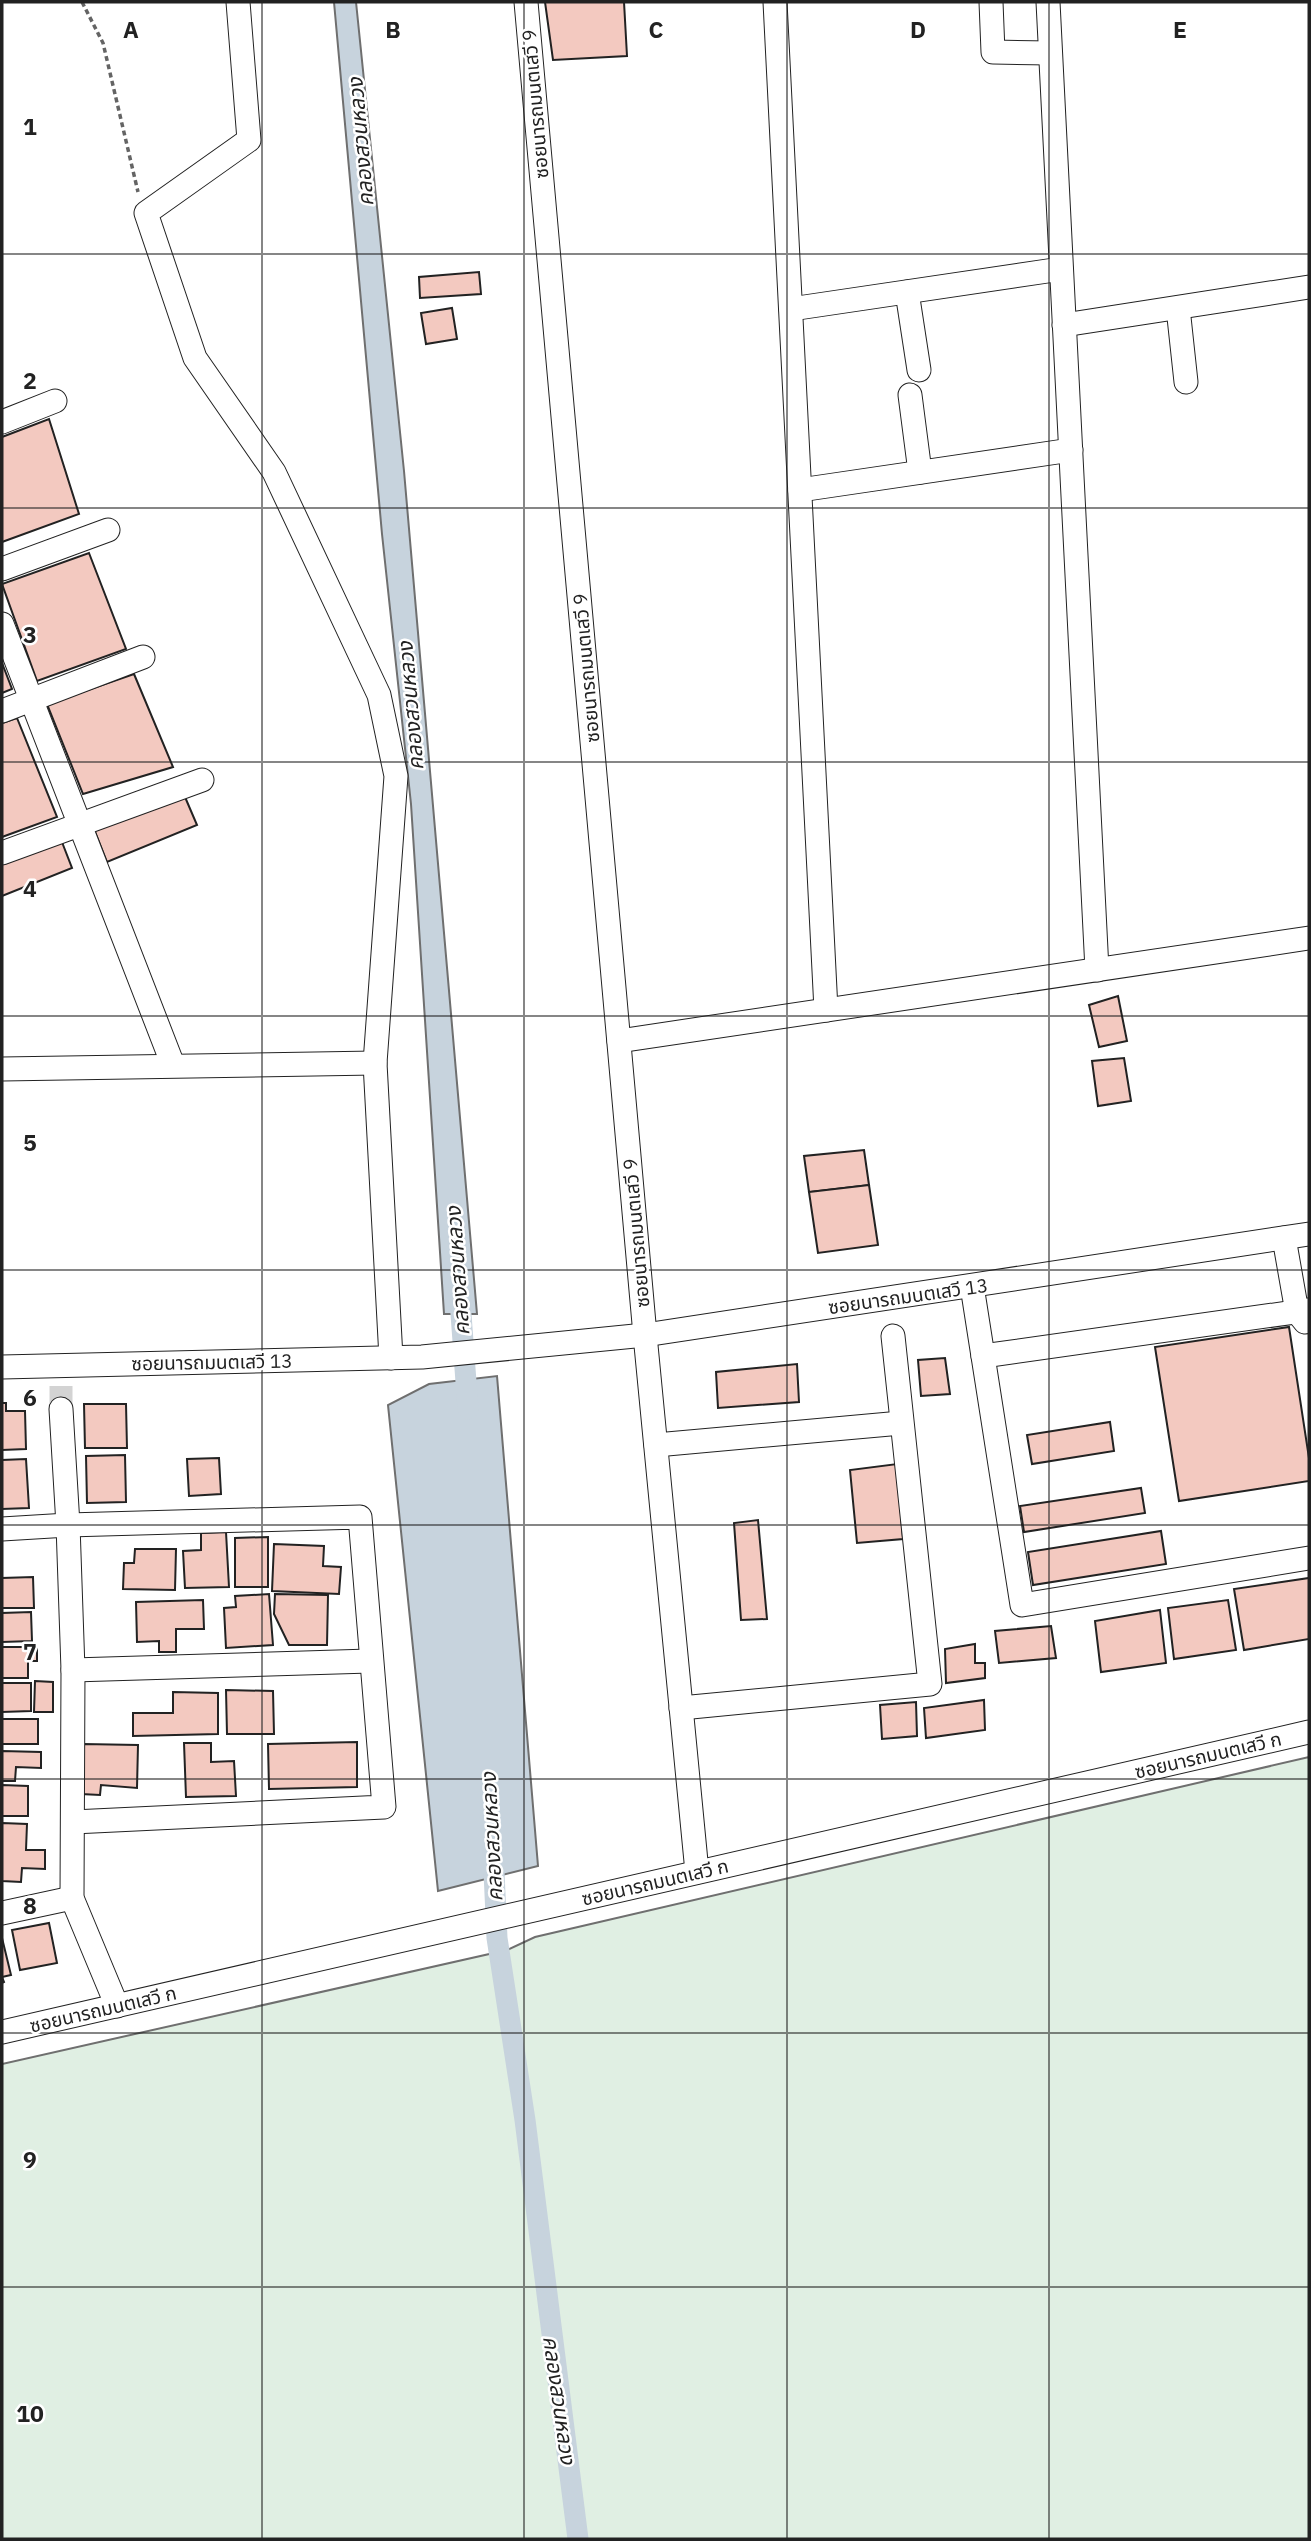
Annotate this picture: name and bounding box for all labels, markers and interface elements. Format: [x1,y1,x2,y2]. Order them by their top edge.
text: A [123,14,139,44]
text: B [385,14,401,44]
text: C [649,14,664,44]
text: D [910,14,926,44]
text: E [1173,14,1187,44]
street label: ซอยนารถมนตเสวี 9 [517,28,553,180]
water label: คลองสวนหลวง [340,75,380,208]
text: 1 [23,111,37,141]
text: 2 [23,365,37,395]
street label: ซอยนารถมนตเสวี 9 [568,592,604,744]
text: 3 [23,619,37,649]
water label: คลองสวนหลวง [390,639,430,772]
text: 4 [23,873,37,903]
text: 5 [23,1127,37,1157]
street label: ซอยนารถมนตเสวี 9 [618,1157,654,1309]
water label: คลองสวนหลวง [438,1204,475,1337]
street label: ซอยนารถมนตเสวี 13 [827,1273,989,1319]
street label: ซอยนารถมนตเสวี 13 [131,1349,293,1375]
text: 6 [23,1382,37,1412]
text: 7 [23,1636,37,1666]
street label: ซอยนารถมนตเสวี ก [1132,1726,1284,1784]
water label: คลองสวนหลวง [474,1770,508,1902]
street label: ซอยนารถมนตเสวี ก [579,1853,731,1911]
text: 8 [23,1890,37,1920]
street label: ซอยนารถมนตเสวี ก [27,1980,179,2038]
text: 9 [23,2144,37,2174]
water label: คลองสวนหลวง [537,2334,583,2468]
text: 10 [16,2398,44,2428]

